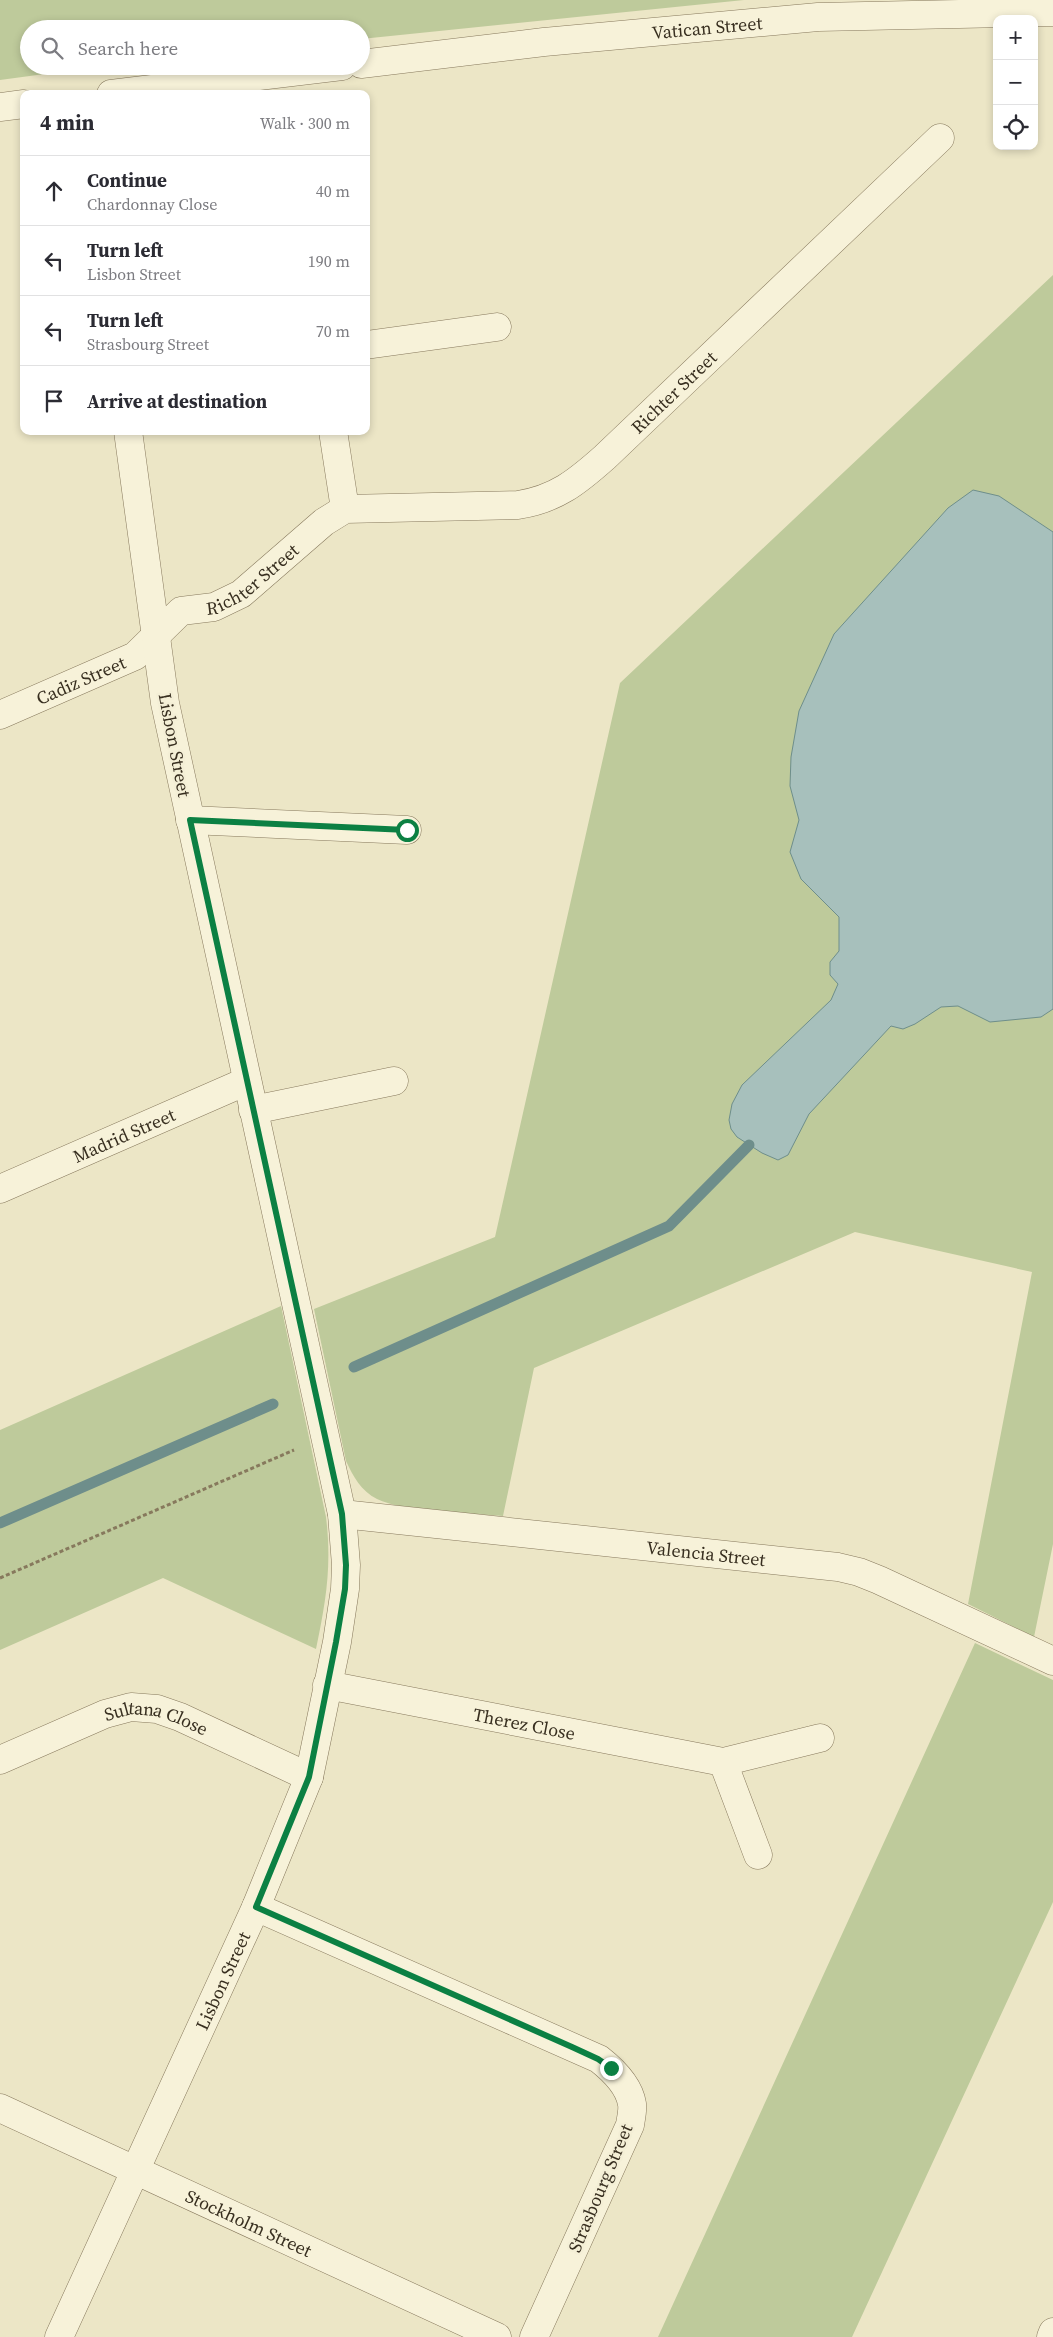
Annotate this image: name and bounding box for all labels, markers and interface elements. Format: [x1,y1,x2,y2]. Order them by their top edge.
street label: Vatican Street [651,10,763,45]
map controls [993,15,1038,150]
button: + [993,15,1038,60]
search box [20,20,370,75]
icon: search [38,34,66,62]
text: Search here [78,35,178,61]
button: − [993,60,1038,105]
button: locate [993,105,1038,150]
text: 4 min [40,108,95,137]
text: Walk · 300 m [260,112,350,134]
text: Continue [87,167,167,193]
icon: ahead [40,177,68,205]
text: 40 m [316,180,350,202]
text: Chardonnay Close [87,193,217,215]
text: Turn left [87,237,163,263]
icon: left [40,247,68,275]
text: 190 m [308,250,350,272]
text: Lisbon Street [87,263,181,285]
text: Turn left [87,307,163,333]
icon: left [40,317,68,345]
text: 70 m [316,320,350,342]
text: Strasbourg Street [87,333,209,355]
street label: Richter Street [625,345,722,439]
icon: arrive [40,387,68,415]
text: Arrive at destination [87,388,267,414]
street label: Richter Street [205,537,304,620]
street label: Cadiz Street [32,649,129,710]
street label: Lisbon Street [153,691,197,799]
route start [396,819,419,842]
street label: Madrid Street [69,1102,179,1168]
street label: Valencia Street [645,1534,767,1572]
street label: Sultana Close [101,1694,212,1741]
street label: Therez Close [471,1701,578,1746]
street label: Lisbon Street [189,1927,256,2034]
route end [600,2057,623,2080]
street label: Strasbourg Street [562,2120,638,2256]
street label: Stockholm Street [182,2183,316,2263]

